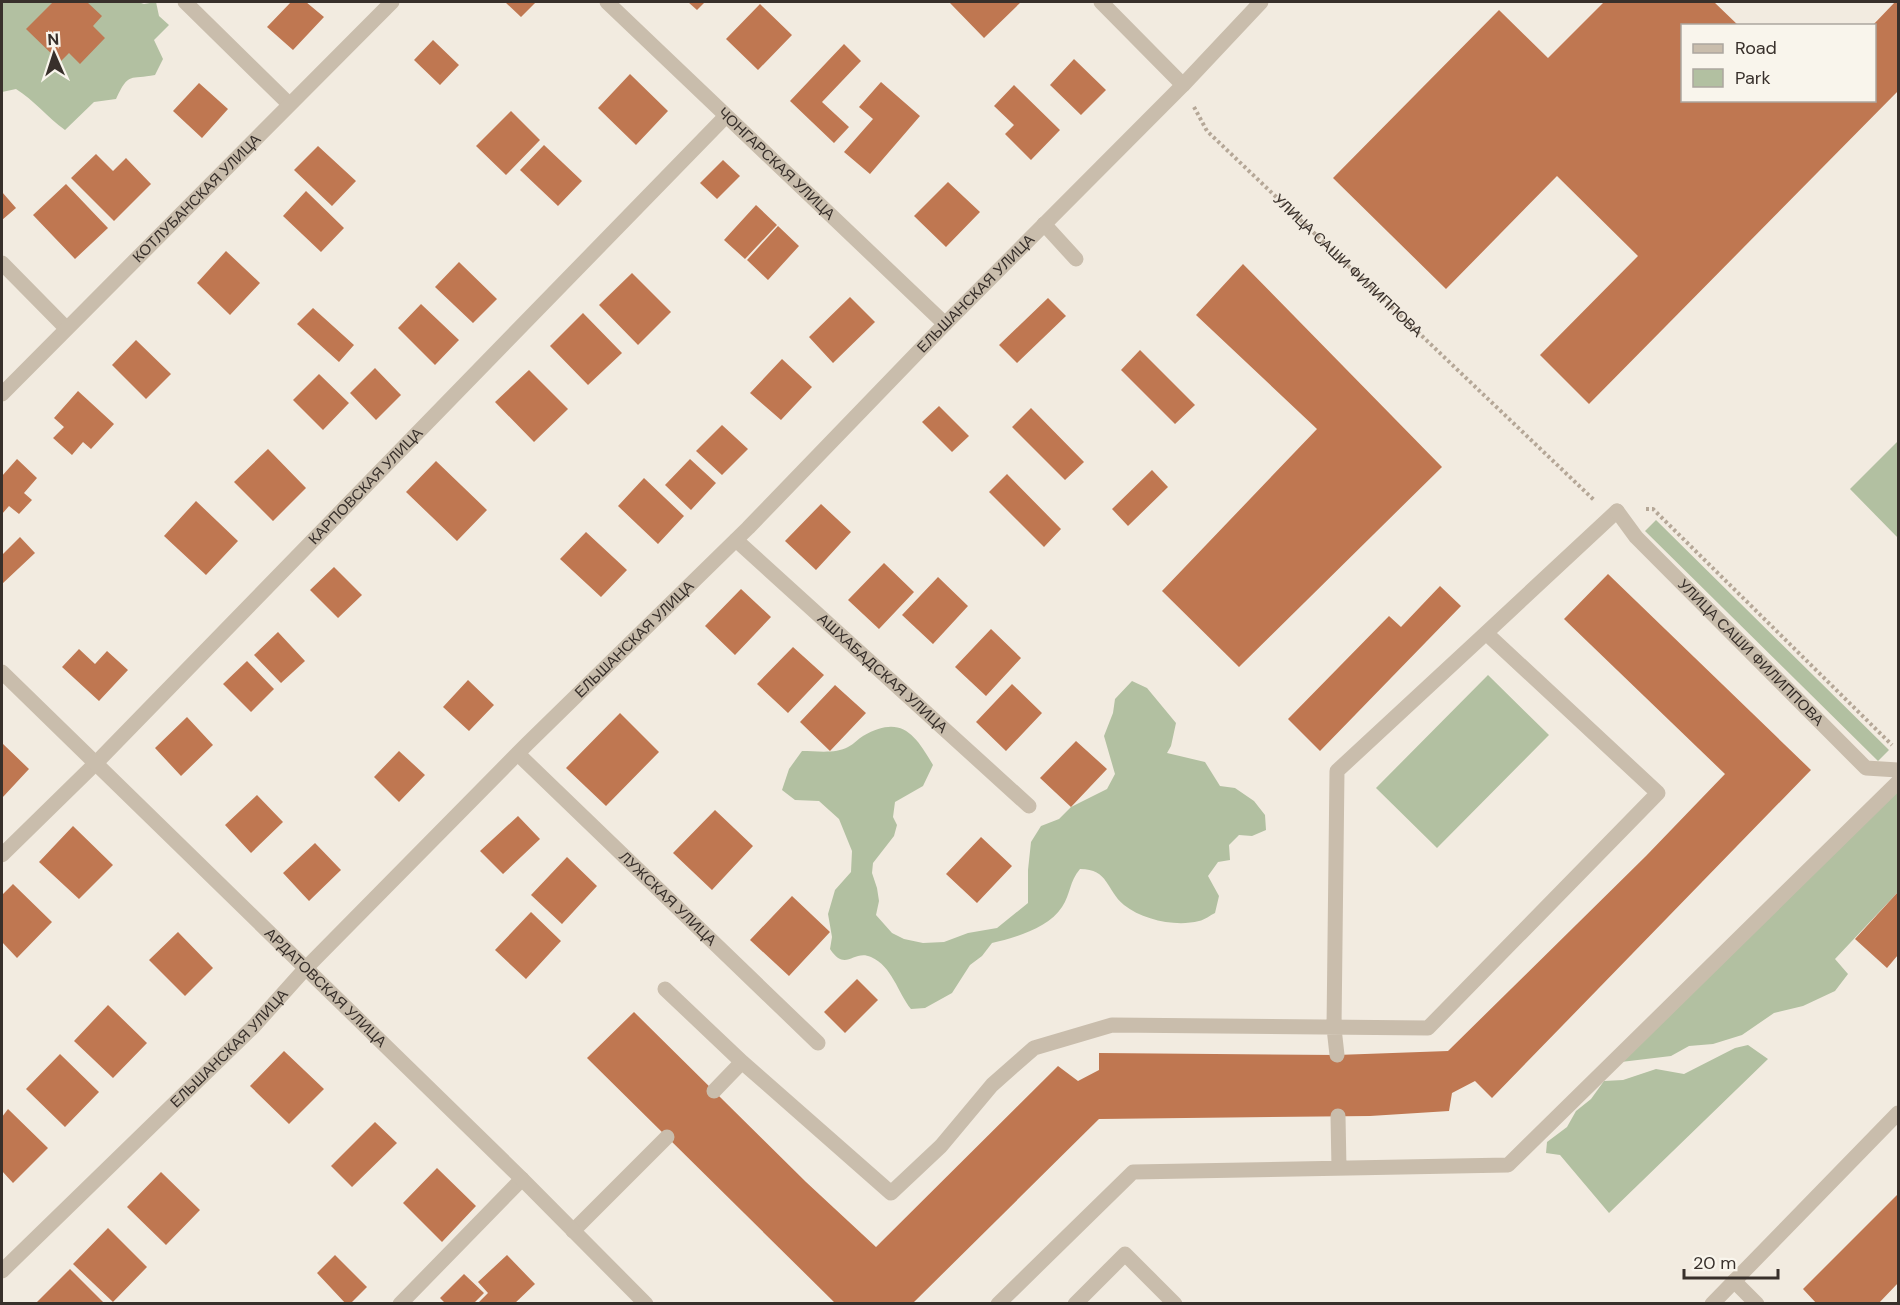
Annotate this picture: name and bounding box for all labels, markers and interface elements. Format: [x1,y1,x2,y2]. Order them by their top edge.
north arrow [24,24,84,84]
legend [1681,24,1876,102]
text: N [47,29,60,50]
text: Road [1735,36,1777,60]
text: Park [1735,66,1771,90]
street label: ЧОНГАРСКАЯ УЛИЦА [714,103,839,224]
street label: КОТЛУБАНСКАЯ УЛИЦА [128,130,265,267]
street label: УЛИЦА САШИ ФИЛИППОВА [1269,189,1427,341]
street label: ЕЛЬШАНСКАЯ УЛИЦА [913,230,1039,357]
street label: КАРПОВСКАЯ УЛИЦА [304,423,427,549]
street label: УЛИЦА САШИ ФИЛИППОВА [1673,575,1828,730]
street label: ЕЛЬШАНСКАЯ УЛИЦА [570,576,698,702]
street label: АШХАБАДСКАЯ УЛИЦА [813,609,952,737]
street label: ЛУЖСКАЯ УЛИЦА [615,847,721,950]
street label: АРДАТОВСКАЯ УЛИЦА [260,923,391,1052]
street label: ЕЛЬШАНСКАЯ УЛИЦА [166,985,292,1112]
scale bar [1684,1242,1778,1280]
text: 20 m [1693,1251,1736,1275]

